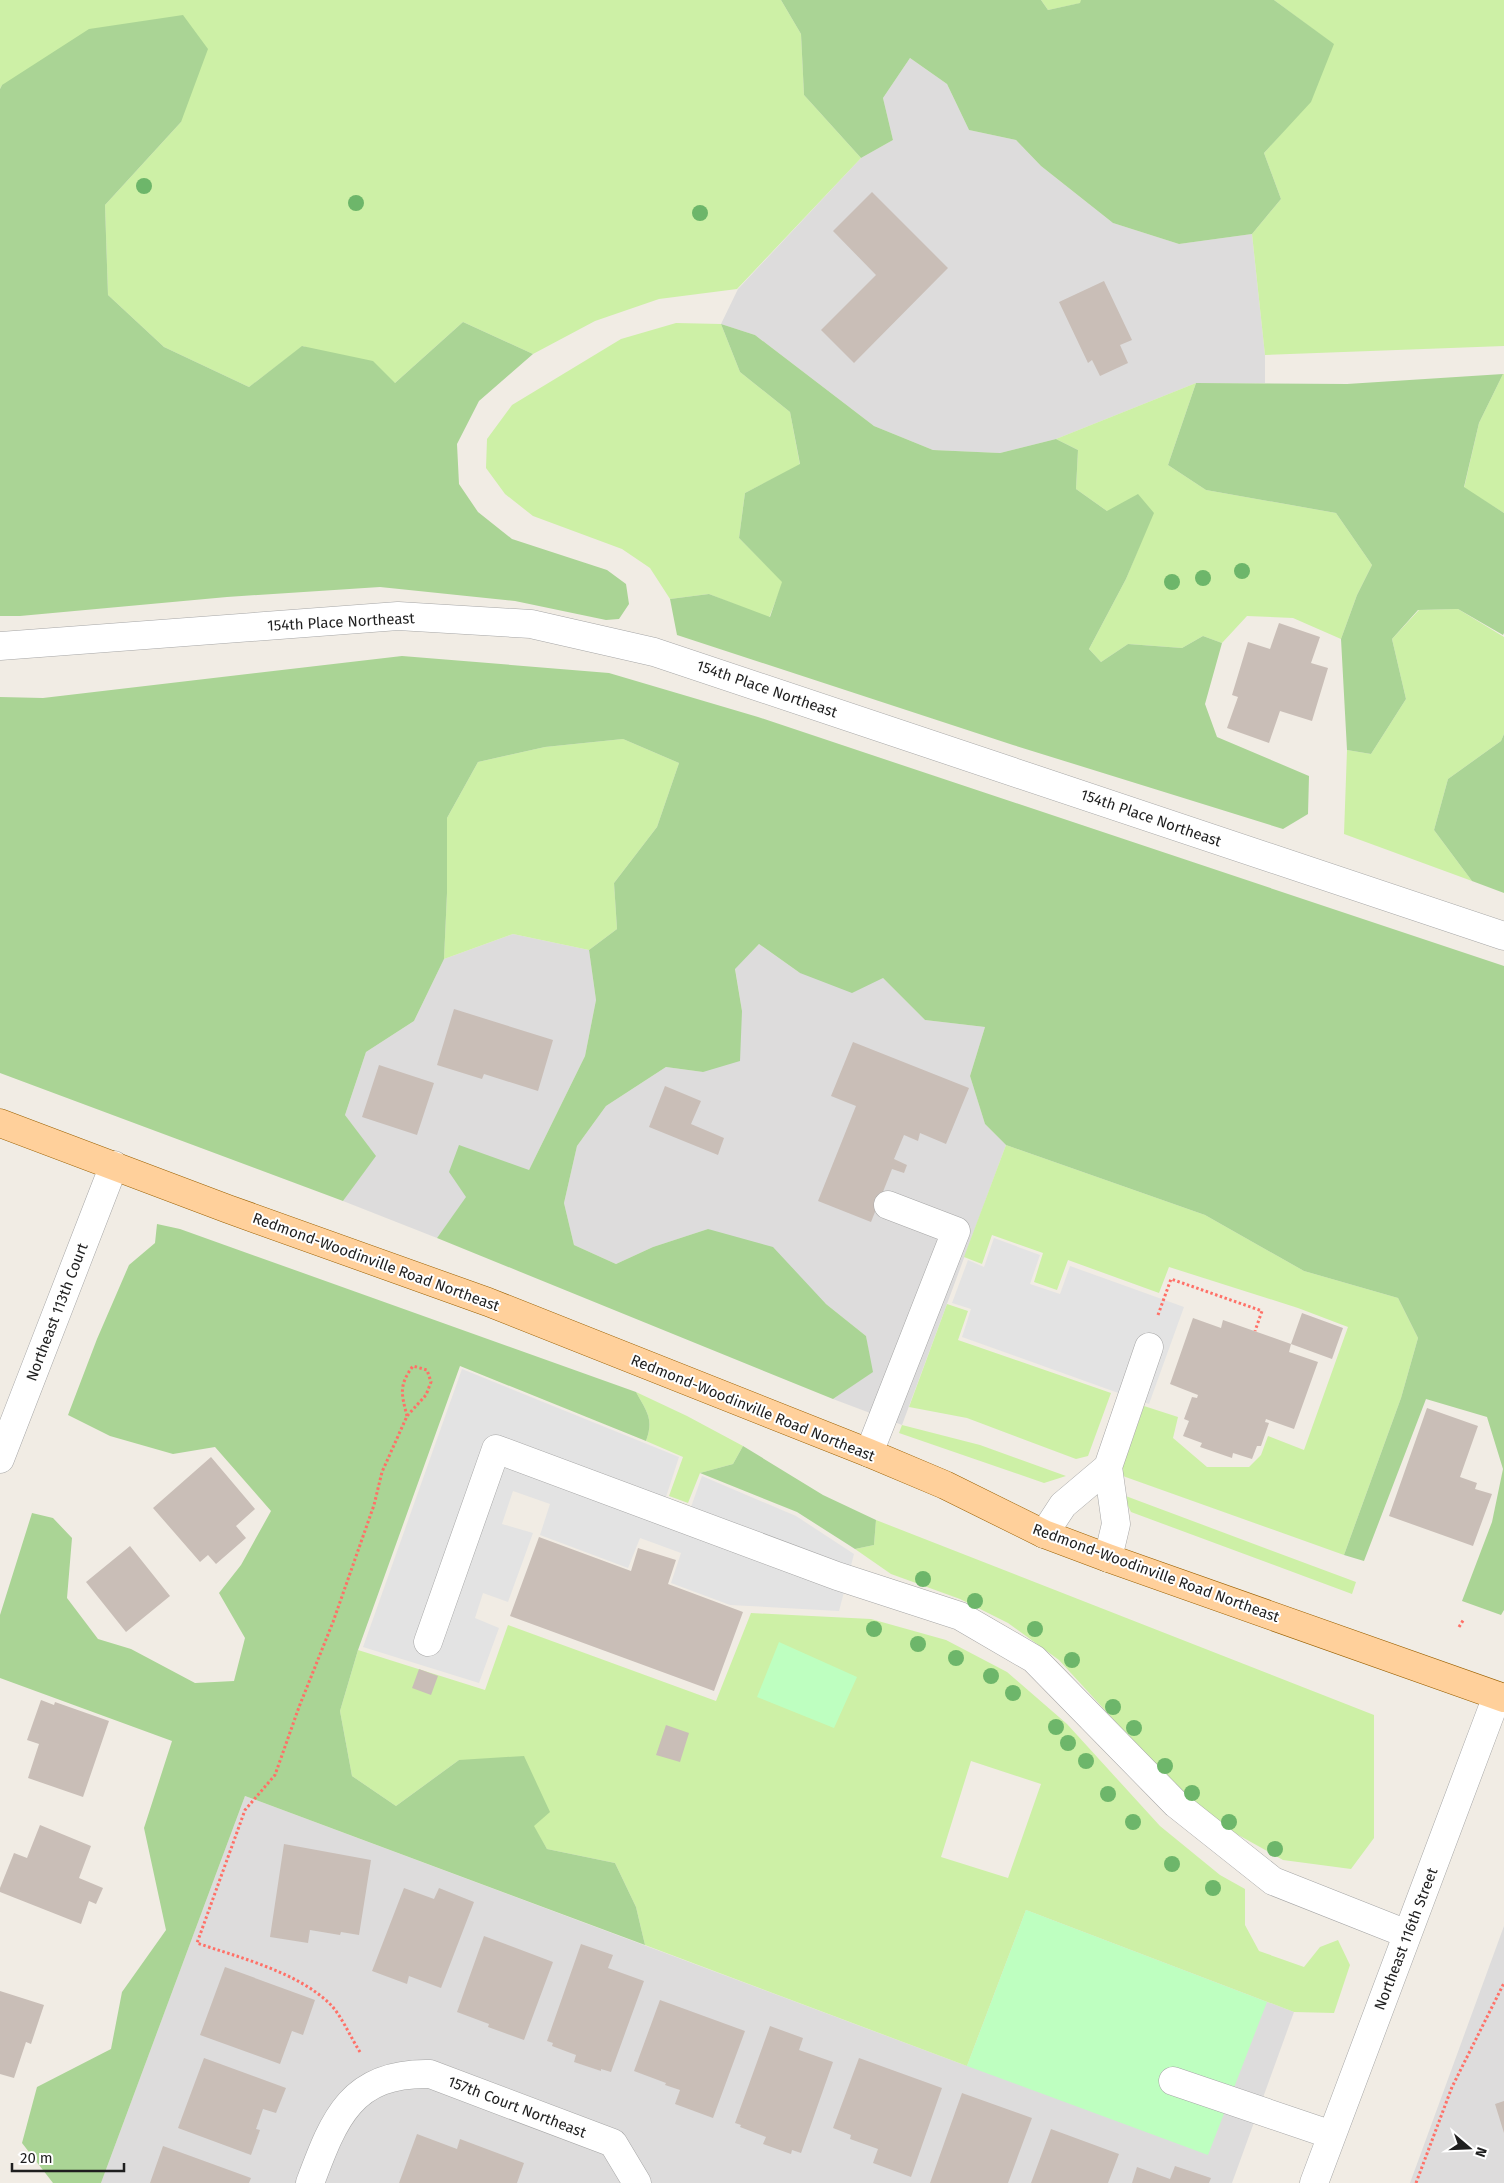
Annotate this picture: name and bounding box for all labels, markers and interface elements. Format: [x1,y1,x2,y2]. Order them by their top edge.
street label: 154th Place Northeast [267,609,416,635]
street label: 154th Place Northeast [694,656,840,722]
street label: 154th Place Northeast [1078,785,1224,851]
street label: Redmond-Woodinville Road Northeast [250,1209,503,1315]
street label: Northeast 113th Court [22,1240,92,1384]
street label: Redmond-Woodinville Road Northeast [628,1351,878,1466]
street label: Redmond-Woodinville Road Northeast [1030,1520,1283,1626]
street label: Northeast 116th Street [1371,1865,1442,2013]
street label: 157th Court Northeast [445,2072,589,2142]
north arrow [1444,2123,1494,2173]
scale bar [12,2140,125,2172]
text: N [1471,2145,1490,2159]
text: 20 m [20,2149,53,2167]

